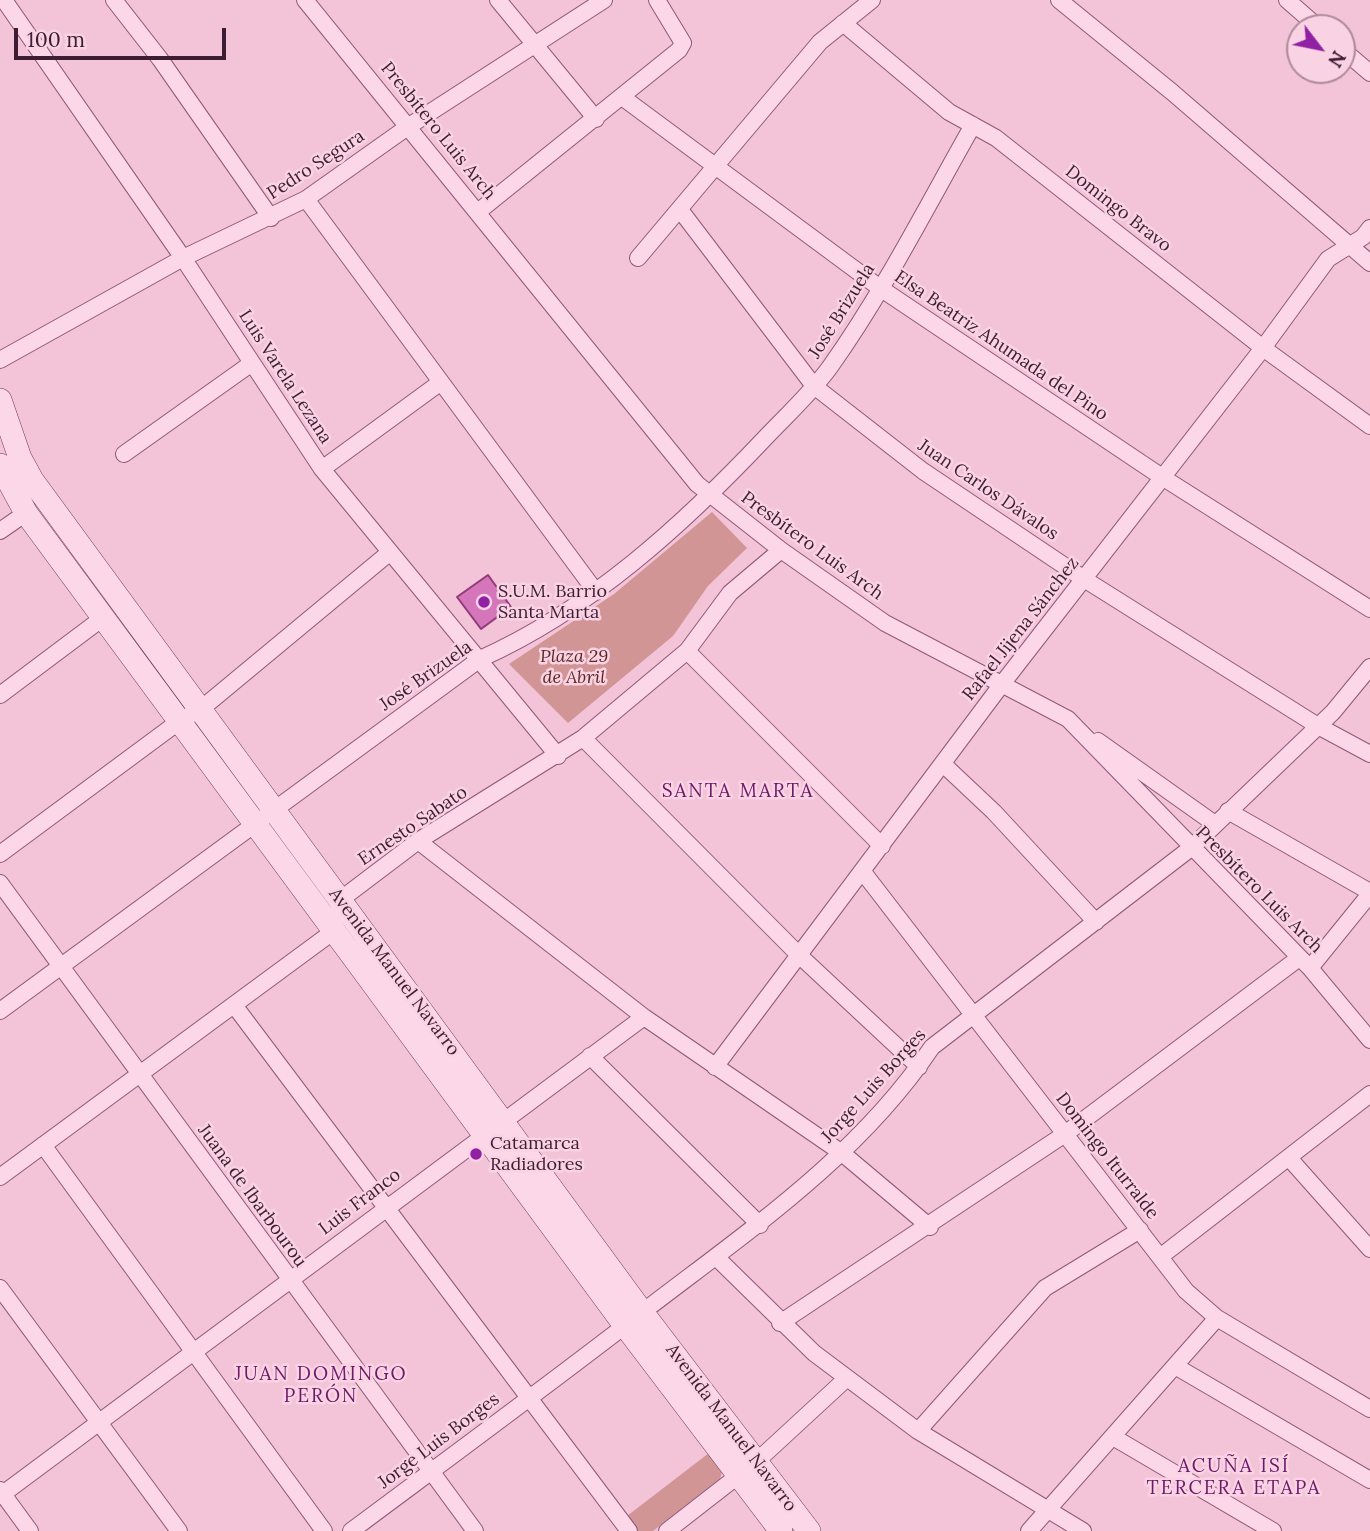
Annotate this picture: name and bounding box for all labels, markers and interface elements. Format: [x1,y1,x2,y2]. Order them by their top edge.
scale bar [18,14,229,58]
north arrow [1286,14,1356,84]
text: 100 m [27,26,85,53]
text: N [1323,46,1351,72]
street label: Presbítero Luis Arch [376,58,500,204]
street label: Pedro Segura [263,126,369,204]
street label: Domingo Bravo [1061,161,1175,257]
street label: José Brizuela [804,260,880,362]
street label: Elsa Beatriz Ahumada del Pino [890,266,1112,426]
street label: Luis Varela Lezana [234,306,336,448]
street label: Juan Carlos Dávalos [914,435,1062,545]
street label: Presbítero Luis Arch [737,487,887,605]
street label: Rafael Jijena Sánchez [958,553,1084,705]
place label: S.U.M. Barrio Santa Marta [498,581,607,624]
marker: S.U.M. Barrio Santa Marta [476,594,492,610]
street label: José Brizuela [376,636,476,716]
park label: Plaza 29 de Abril [540,646,608,688]
district label: SANTA MARTA [663,781,813,803]
street label: Ernesto Sabato [354,782,472,870]
street label: Presbítero Luis Arch [1191,822,1327,958]
street label: Avenida Manuel Navarro [324,884,464,1060]
street label: Jorge Luis Borges [817,1025,931,1147]
street label: Domingo Iturralde [1051,1088,1163,1224]
street label: Juana de Ibarbourou [193,1120,311,1272]
place label: Catamarca Radiadores [490,1133,583,1176]
marker: Catamarca Radiadores [468,1146,484,1162]
street label: Luis Franco [315,1164,405,1240]
street label: Avenida Manuel Navarro [661,1340,801,1516]
district label: JUAN DOMINGO PERÓN [236,1364,406,1408]
street label: Jorge Luis Borges [374,1388,504,1494]
district label: ACUÑA ISÍ TERCERA ETAPA [1148,1456,1320,1500]

